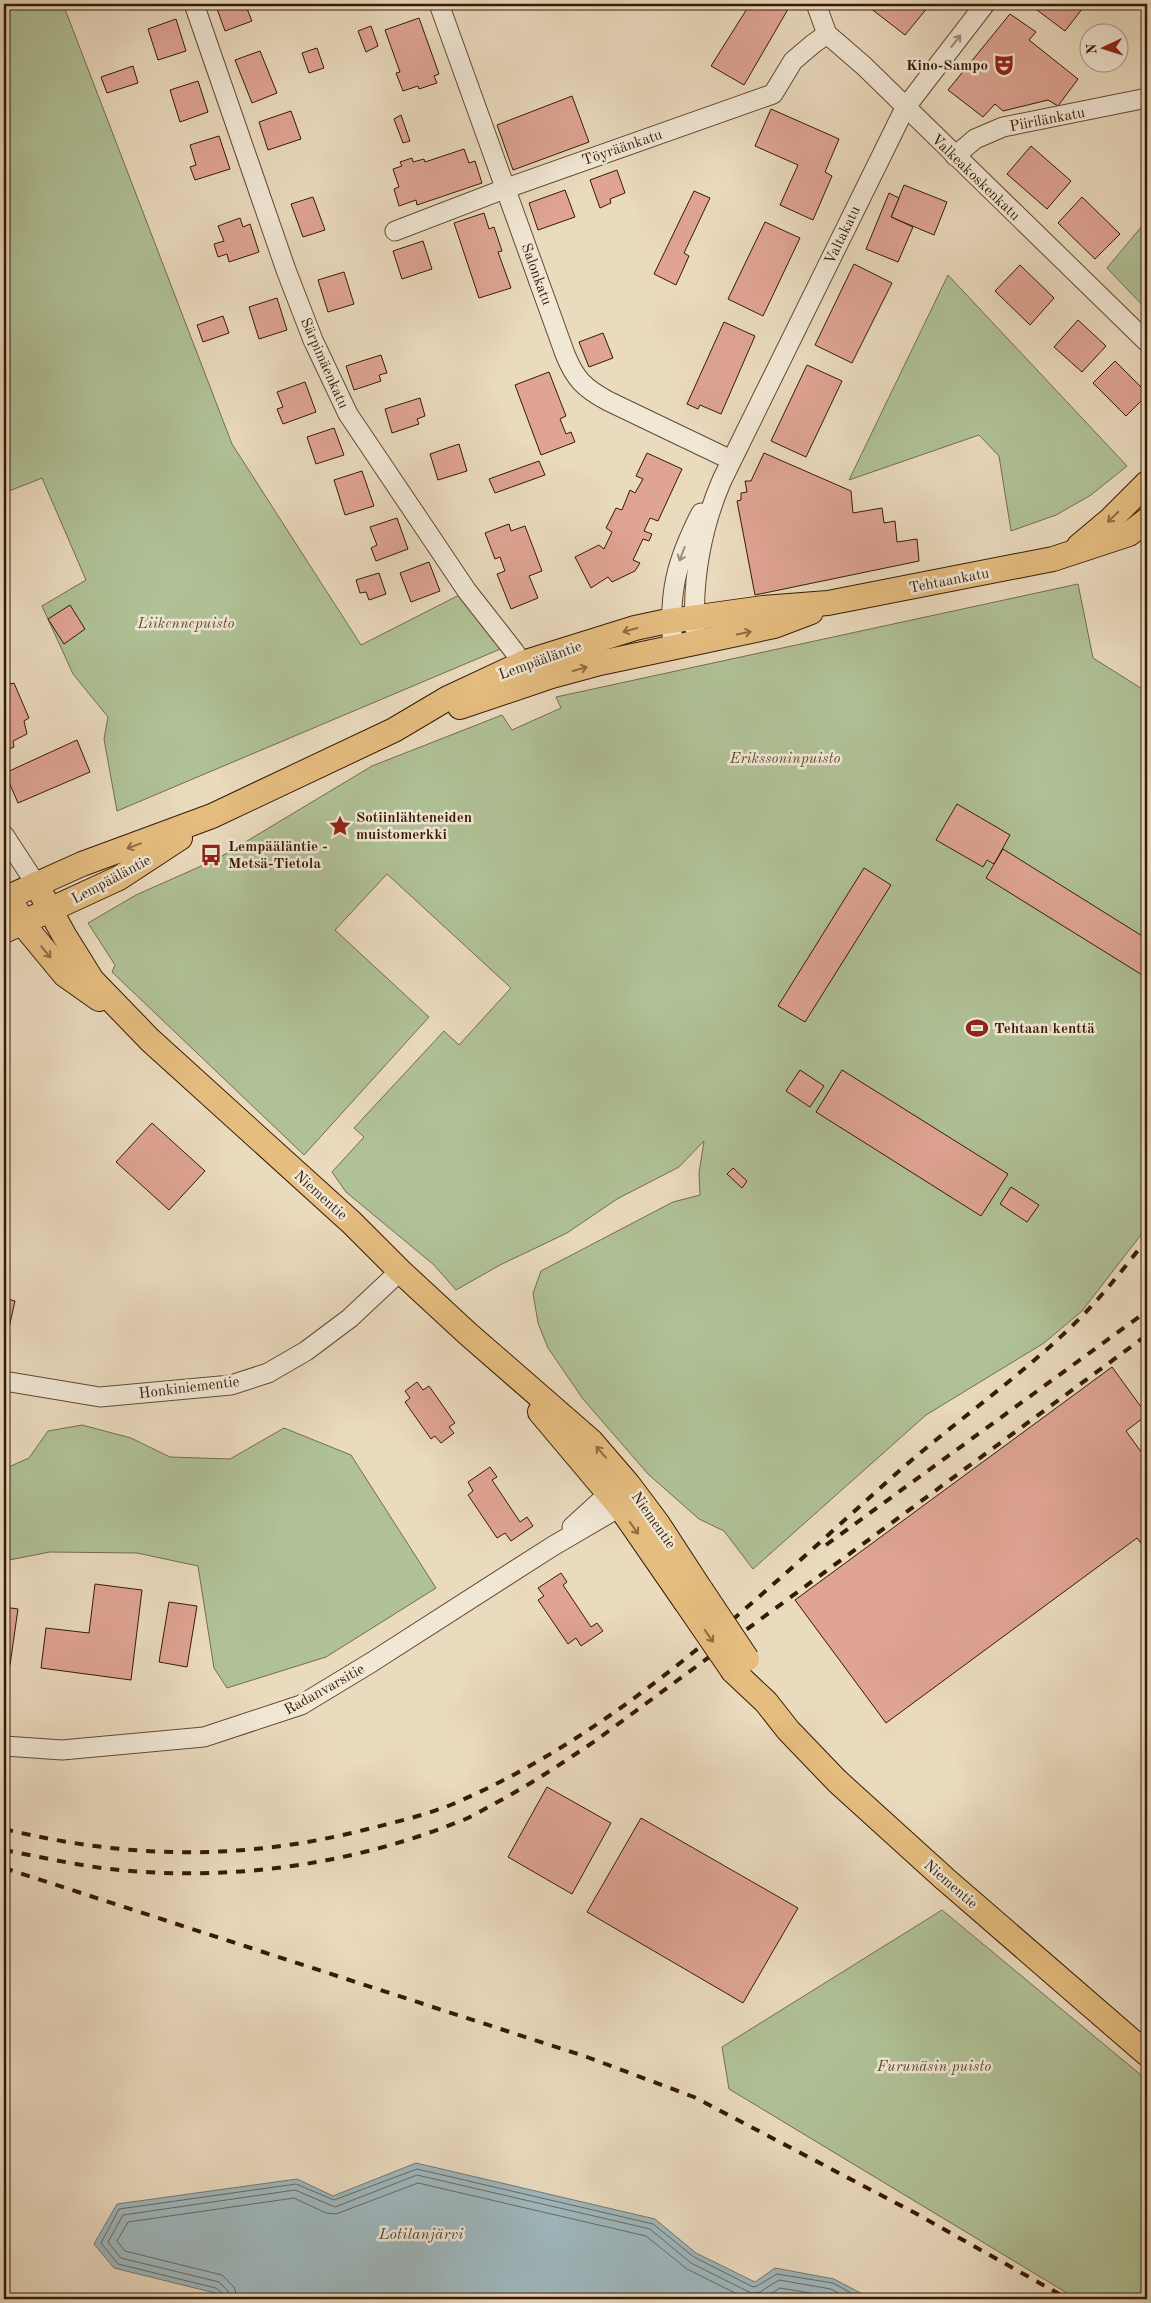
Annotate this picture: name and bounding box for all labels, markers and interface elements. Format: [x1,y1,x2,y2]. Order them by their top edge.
north arrow [1078,22,1128,72]
one-way arrow [950,35,961,48]
text: N [1085,43,1099,55]
theatre icon: Kino-Sampo [991,52,1017,78]
place label: Kino-Sampo [906,59,988,74]
street label: Piirilänkatu [1008,106,1086,135]
street label: Töyräänkatu [581,128,664,169]
street label: Valkeakoskenkatu [928,132,1022,224]
street label: Valtakatu [823,204,864,267]
street label: Salonkatu [517,242,554,308]
street label: Särpimäenkatu [297,316,350,411]
one-way arrow [1106,511,1119,523]
one-way arrow [677,546,686,561]
street label: Tehtaankatu [908,566,991,597]
park label: Liikennepuisto [137,617,234,632]
one-way arrow [622,625,638,635]
one-way arrow [736,627,752,637]
street label: Lempääläntie [497,639,584,683]
one-way arrow [571,663,587,673]
park label: Erikssoninpuisto [729,752,840,767]
place label: Sotiinlähteneiden muistomerkki [356,811,472,843]
place icon: Sotiinlähteneiden muistomerkki [327,813,353,839]
place label: Lempääläntie - Metsä-Tietola [228,840,328,872]
one-way arrow [127,842,142,851]
bus stop icon: Lempääläntie - Metsä-Tietola [198,842,224,868]
street label: Lempääläntie [70,853,154,907]
one-way arrow [40,945,51,958]
sports icon: Tehtaan kenttä [964,1015,990,1041]
place label: Tehtaan kenttä [994,1022,1095,1037]
street label: Niementie [291,1169,349,1224]
street label: Honkiniementie [138,1375,241,1402]
one-way arrow [595,1445,606,1458]
street label: Niementie [628,1490,678,1552]
one-way arrow [629,1521,639,1535]
one-way arrow [704,1629,714,1643]
street label: Radanvarsitie [282,1662,367,1719]
street label: Niementie [920,1858,980,1912]
park label: Furunäsin puisto [876,2060,991,2075]
water label: Lotilanjärvi [378,2227,464,2243]

